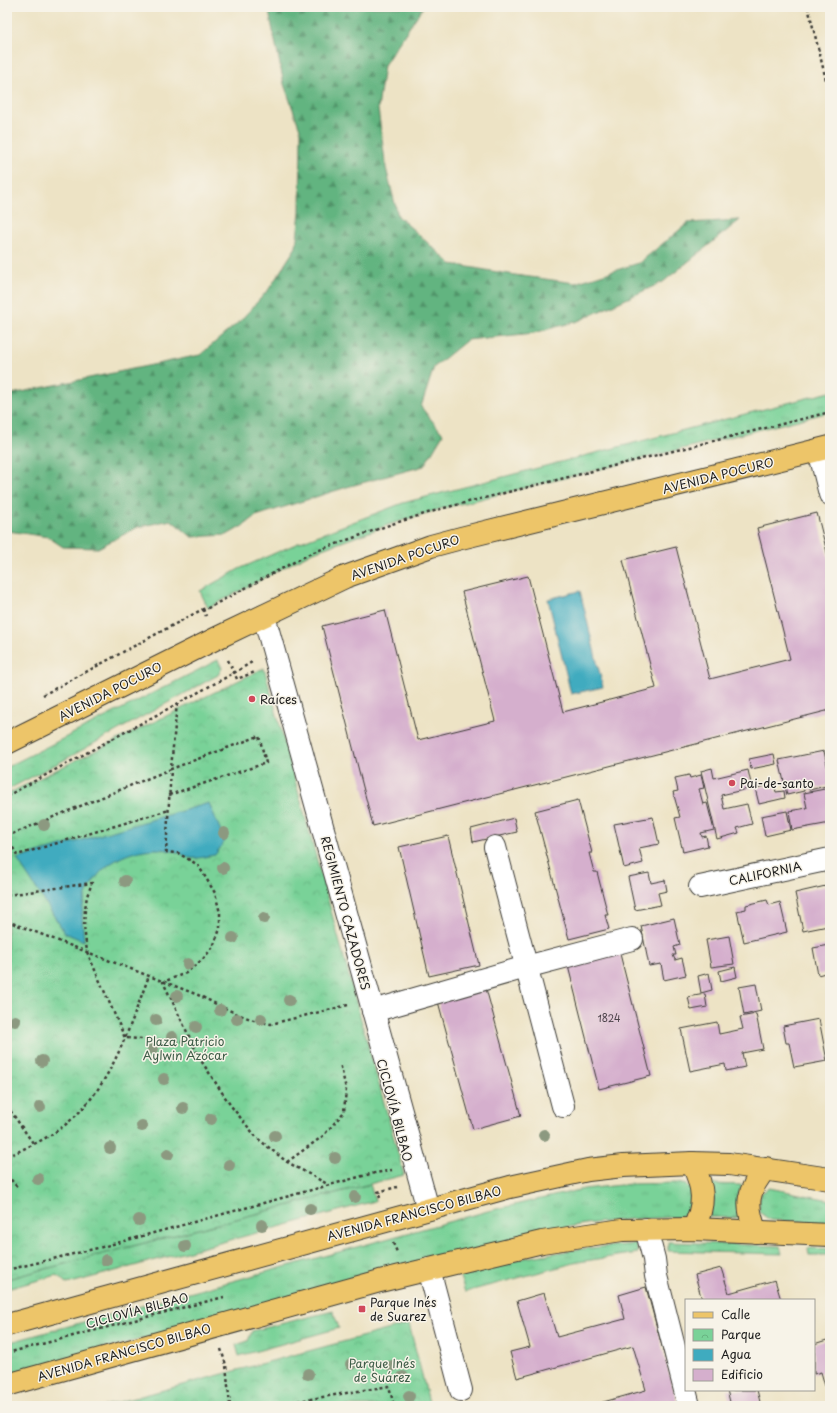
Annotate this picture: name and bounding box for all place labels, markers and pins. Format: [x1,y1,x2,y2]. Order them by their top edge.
place label: Raíces [260,690,297,708]
marker: Raíces [247,694,257,704]
place label: Pai-de-santo [740,774,814,792]
marker: Pai-de-santo [727,778,737,788]
place label: Parque Inés de Suarez [370,1293,437,1325]
marker: Parque Inés de Suarez [357,1304,367,1314]

